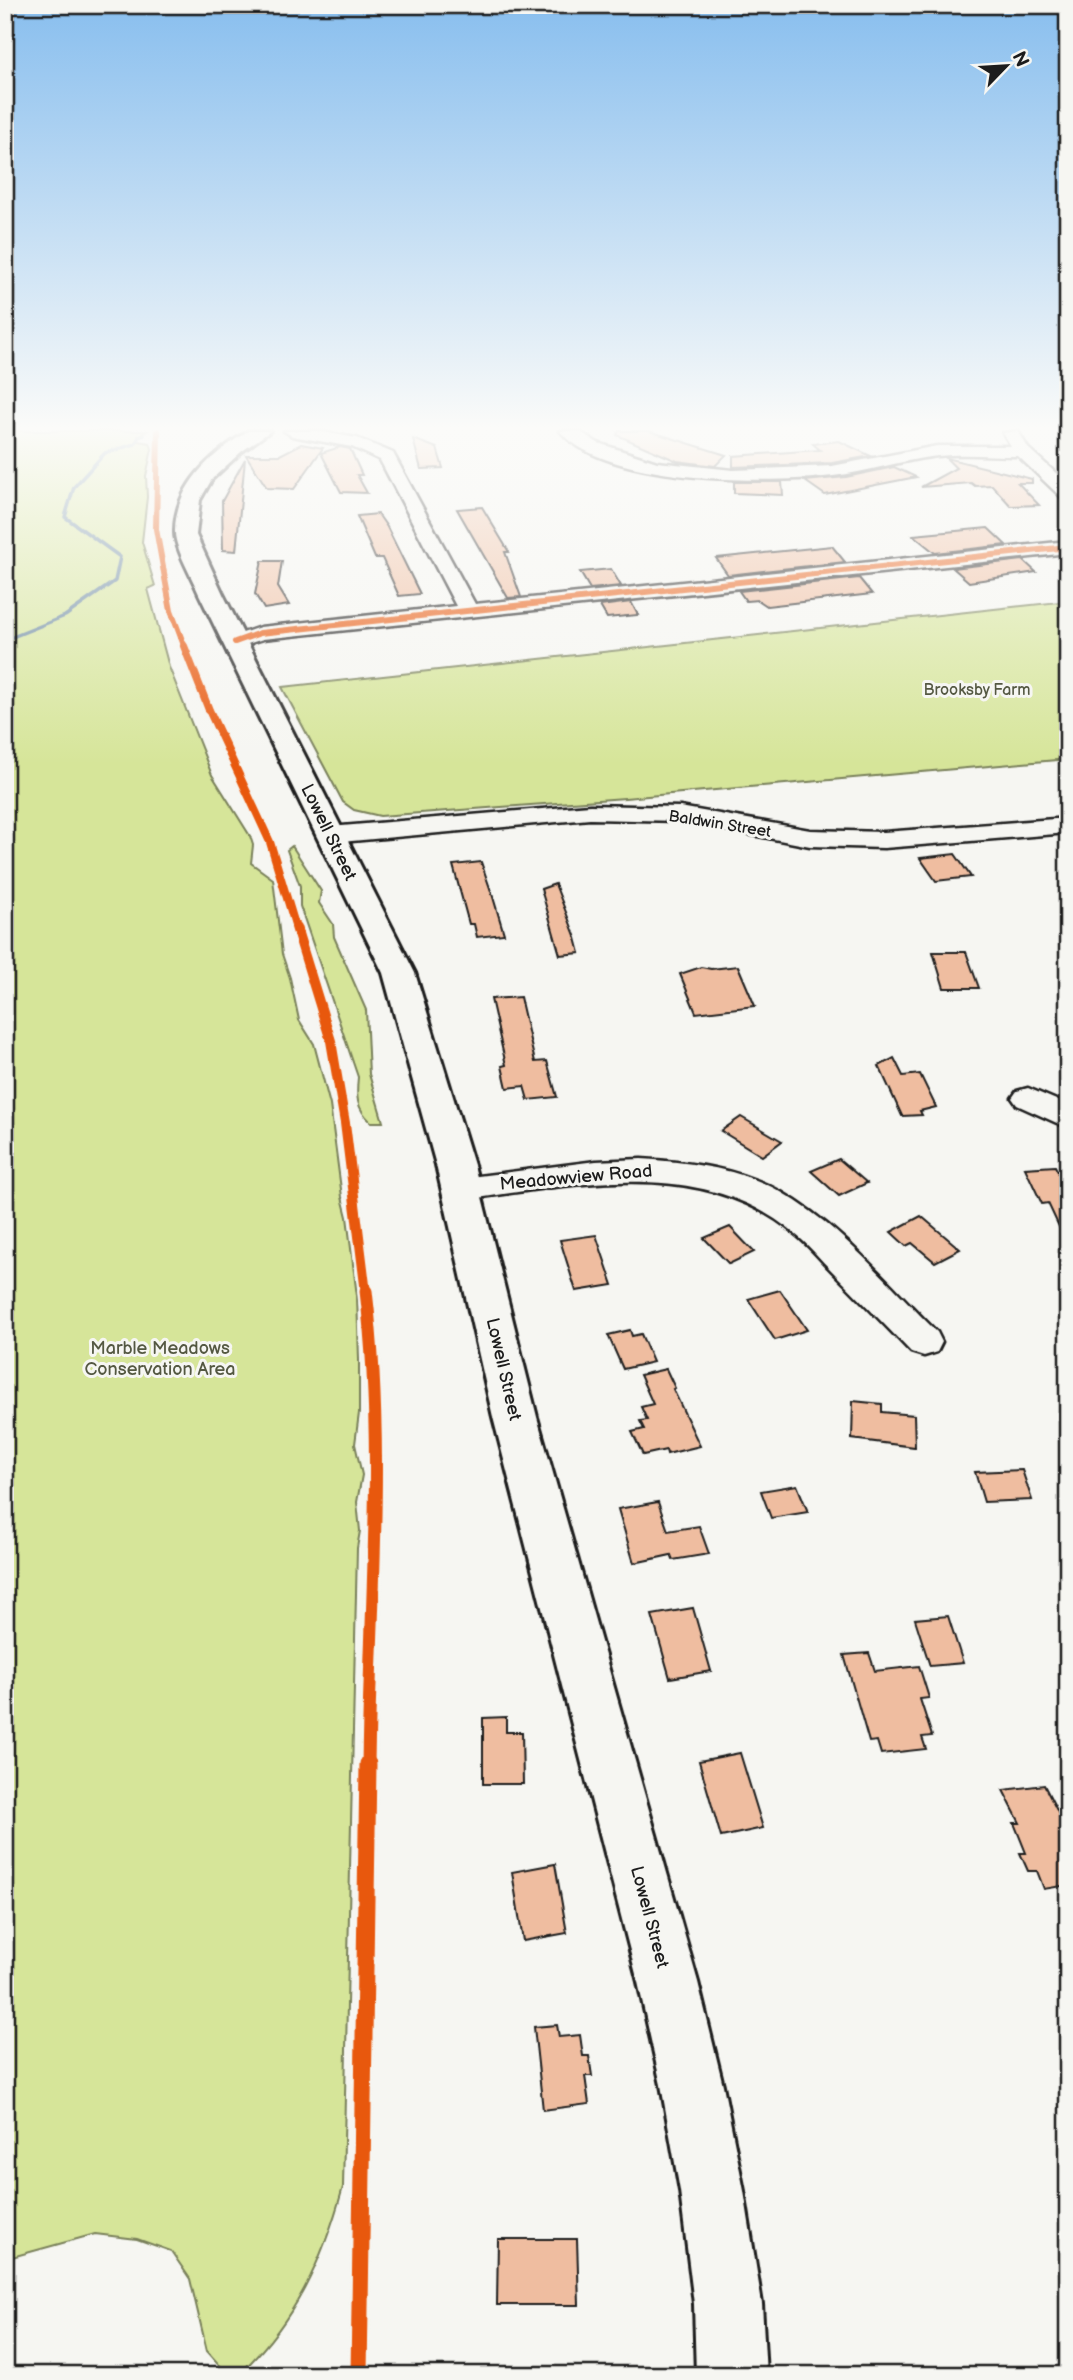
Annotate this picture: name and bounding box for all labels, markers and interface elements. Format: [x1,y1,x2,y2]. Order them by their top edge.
north arrow [972,32,1042,102]
text: N [1007,48,1033,71]
park label: Brooksby Farm [924,681,1030,700]
street label: Lowell Street [296,781,361,884]
street label: Baldwin Street [667,807,772,842]
street label: Meadowview Road [499,1160,653,1195]
street label: Lowell Street [482,1316,526,1423]
park label: Marble Meadows Conservation Area [85,1338,235,1380]
street label: Lowell Street [626,1864,673,1971]

